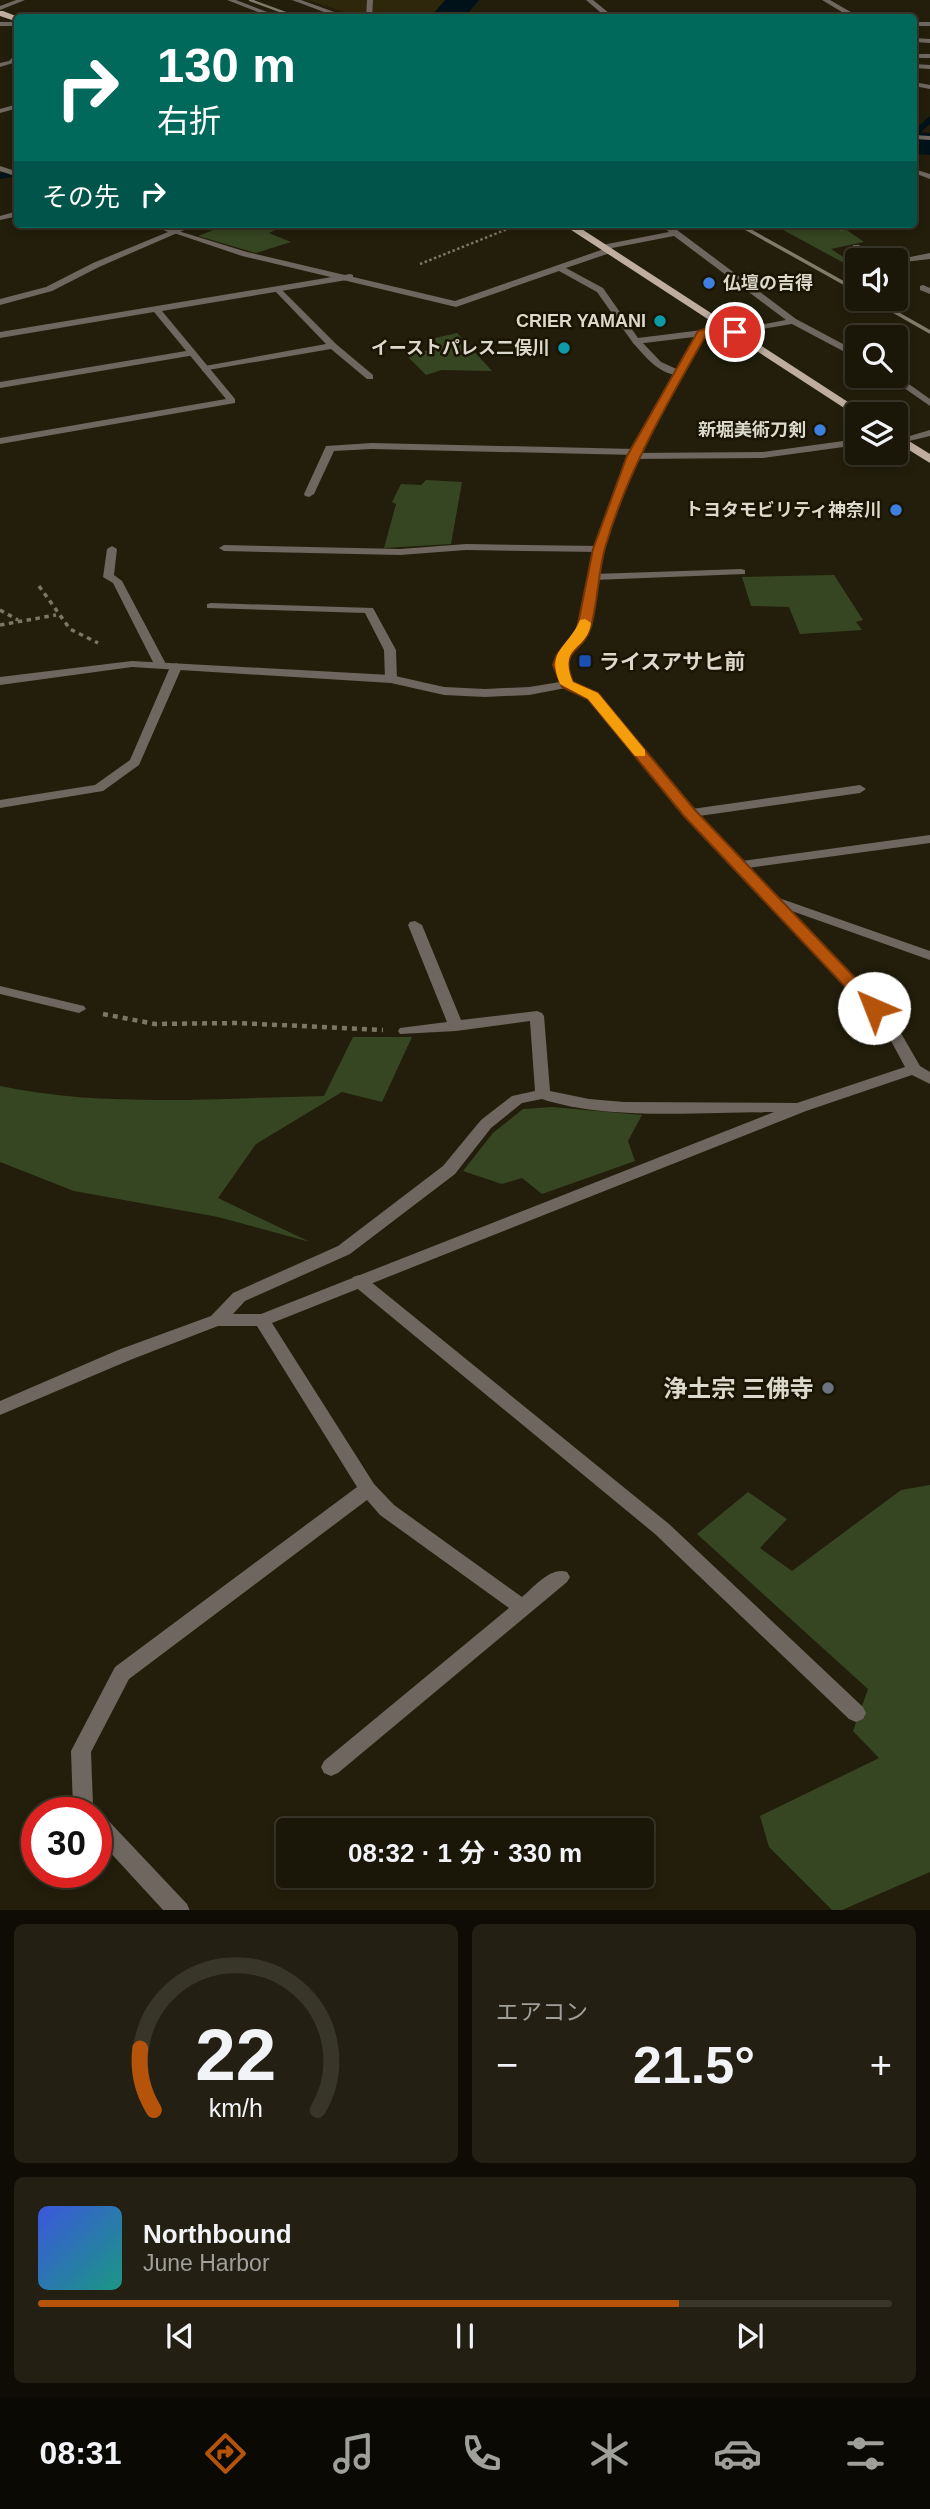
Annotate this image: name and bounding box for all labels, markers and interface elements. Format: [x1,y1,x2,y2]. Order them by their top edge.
text: 130 m [157,38,296,92]
icon: right [42,42,133,133]
text: 右折 [157,103,221,139]
icon: right [134,175,172,213]
text: その先 [42,182,120,212]
map controls [845,248,908,465]
button: sound [845,248,908,311]
place label: 仏壇の吉得 [723,273,813,293]
marker: 仏壇の吉得 [701,275,717,291]
pin [705,302,765,362]
place label: CRIER YAMANI [516,311,646,331]
marker: CRIER YAMANI [652,313,668,329]
icon: arrive [716,313,754,351]
button: search [845,325,908,388]
place label: イーストパレス二俣川 [371,338,550,358]
marker: イーストパレス二俣川 [556,340,572,356]
button: layers [845,402,908,465]
place label: 新堀美術刀剣 [698,420,806,440]
marker: 新堀美術刀剣 [812,422,828,438]
place label: トヨタモビリティ神奈川 [685,500,882,520]
marker: トヨタモビリティ神奈川 [888,502,904,518]
place label: ライスアサヒ前 [599,650,745,673]
marker: ライスアサヒ前 [577,653,593,669]
position arrow [837,971,911,1045]
place label: 浄土宗 三佛寺 [663,1375,814,1402]
marker: 浄土宗 三佛寺 [820,1380,836,1396]
speed limit sign: 30 [21,1797,112,1888]
text: 08:32 · 1 分 · 330 m [348,1838,582,1868]
text: エアコン [496,1999,588,2025]
text: 22 [196,2014,276,2095]
text: 21.5° [633,2036,755,2094]
text: − [496,2044,518,2086]
text: + [870,2044,892,2086]
text: km/h [209,2093,263,2121]
text: Northbound [143,2219,292,2249]
text: June Harbor [143,2250,270,2276]
icon: previous [161,2317,199,2355]
icon: pause [446,2317,484,2355]
icon: next [731,2317,769,2355]
icon: directions [201,2429,250,2478]
icon: music [329,2429,378,2478]
icon: phone [457,2429,506,2478]
icon: climate [585,2429,634,2478]
icon: car [713,2429,762,2478]
icon: filters [841,2429,890,2478]
text: 08:31 [40,2435,121,2471]

